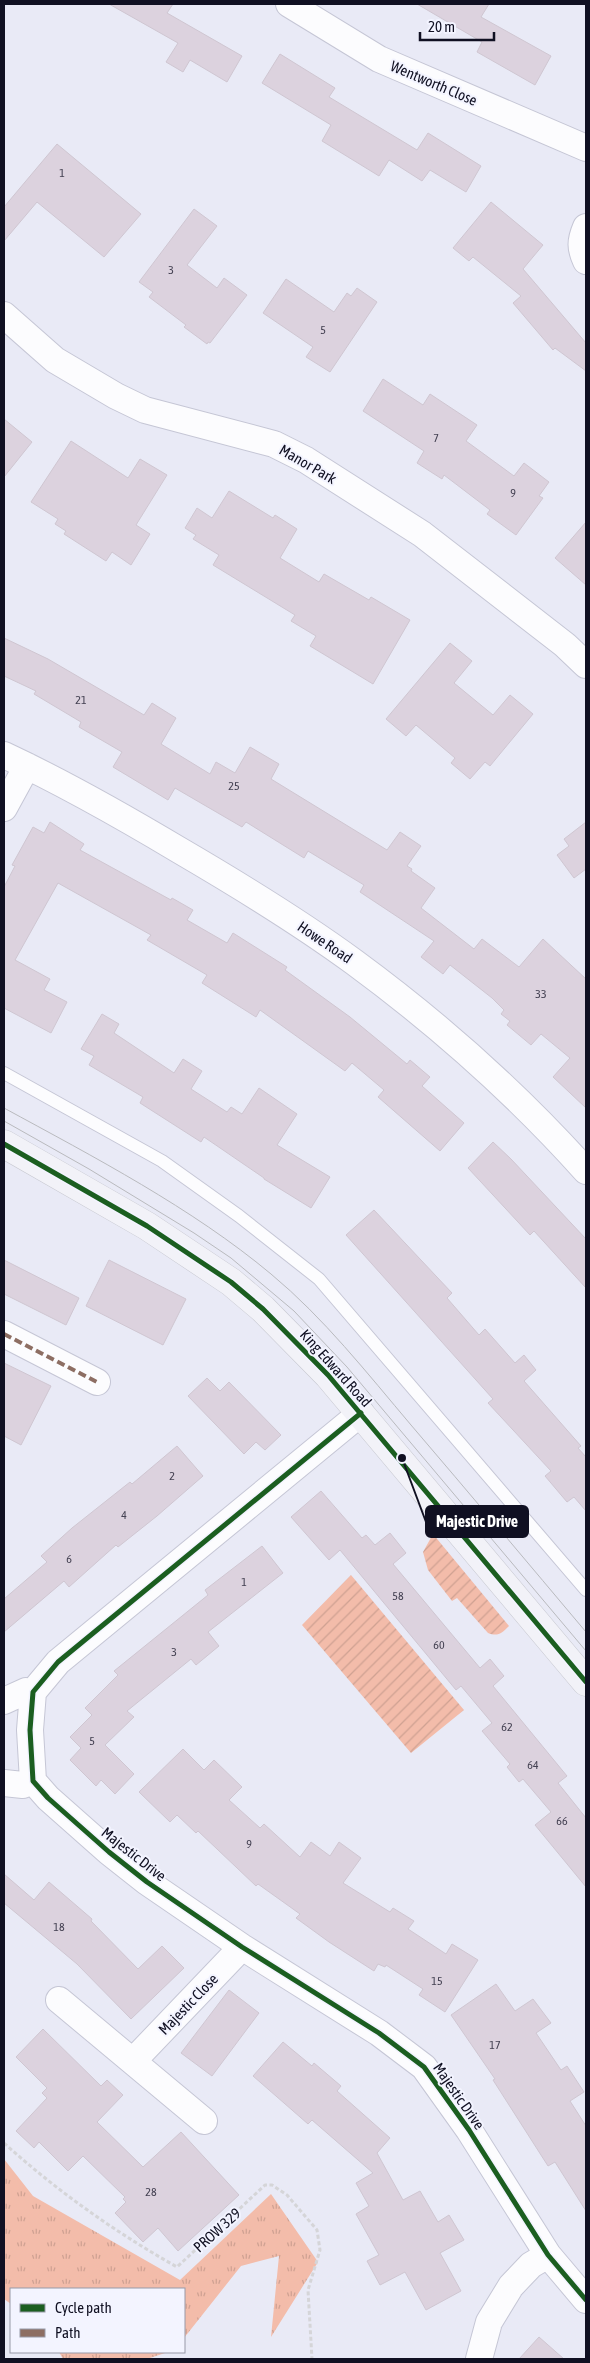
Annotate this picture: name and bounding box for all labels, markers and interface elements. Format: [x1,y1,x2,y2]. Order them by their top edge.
scale bar [420,10,494,42]
text: 20 m [428,18,455,35]
street label: Wentworth Close [388,57,480,109]
house number: 1 [59,166,65,180]
house number: 3 [168,263,174,277]
house number: 5 [320,323,326,337]
house number: 7 [433,431,439,445]
street label: Manor Park [277,441,340,487]
house number: 9 [510,486,516,500]
house number: 21 [75,693,87,707]
house number: 25 [228,779,240,793]
street label: Howe Road [295,918,355,966]
house number: 33 [535,987,547,1001]
street label: King Edward Road [297,1326,375,1410]
house number: 2 [169,1469,175,1483]
callout: Majestic Drive [426,1506,528,1537]
house number: 4 [121,1508,127,1522]
text: Majestic Drive [436,1512,518,1530]
house number: 6 [66,1552,72,1566]
house number: 1 [241,1575,247,1589]
house number: 58 [392,1589,404,1603]
house number: 60 [433,1638,445,1652]
house number: 3 [171,1645,177,1659]
house number: 62 [501,1720,513,1734]
house number: 5 [89,1734,95,1748]
house number: 64 [527,1758,539,1772]
house number: 66 [556,1814,568,1828]
street label: Majestic Drive [98,1824,170,1885]
house number: 9 [246,1837,252,1851]
house number: 18 [53,1920,65,1934]
street label: Majestic Close [155,1970,221,2038]
house number: 15 [431,1974,443,1988]
house number: 17 [489,2038,501,2052]
street label: Majestic Drive [430,2060,488,2133]
house number: 28 [145,2185,157,2199]
street label: PROW 329 [190,2204,244,2256]
legend [10,2288,185,2353]
text: Cycle path [55,2299,112,2316]
text: Path [55,2324,81,2341]

